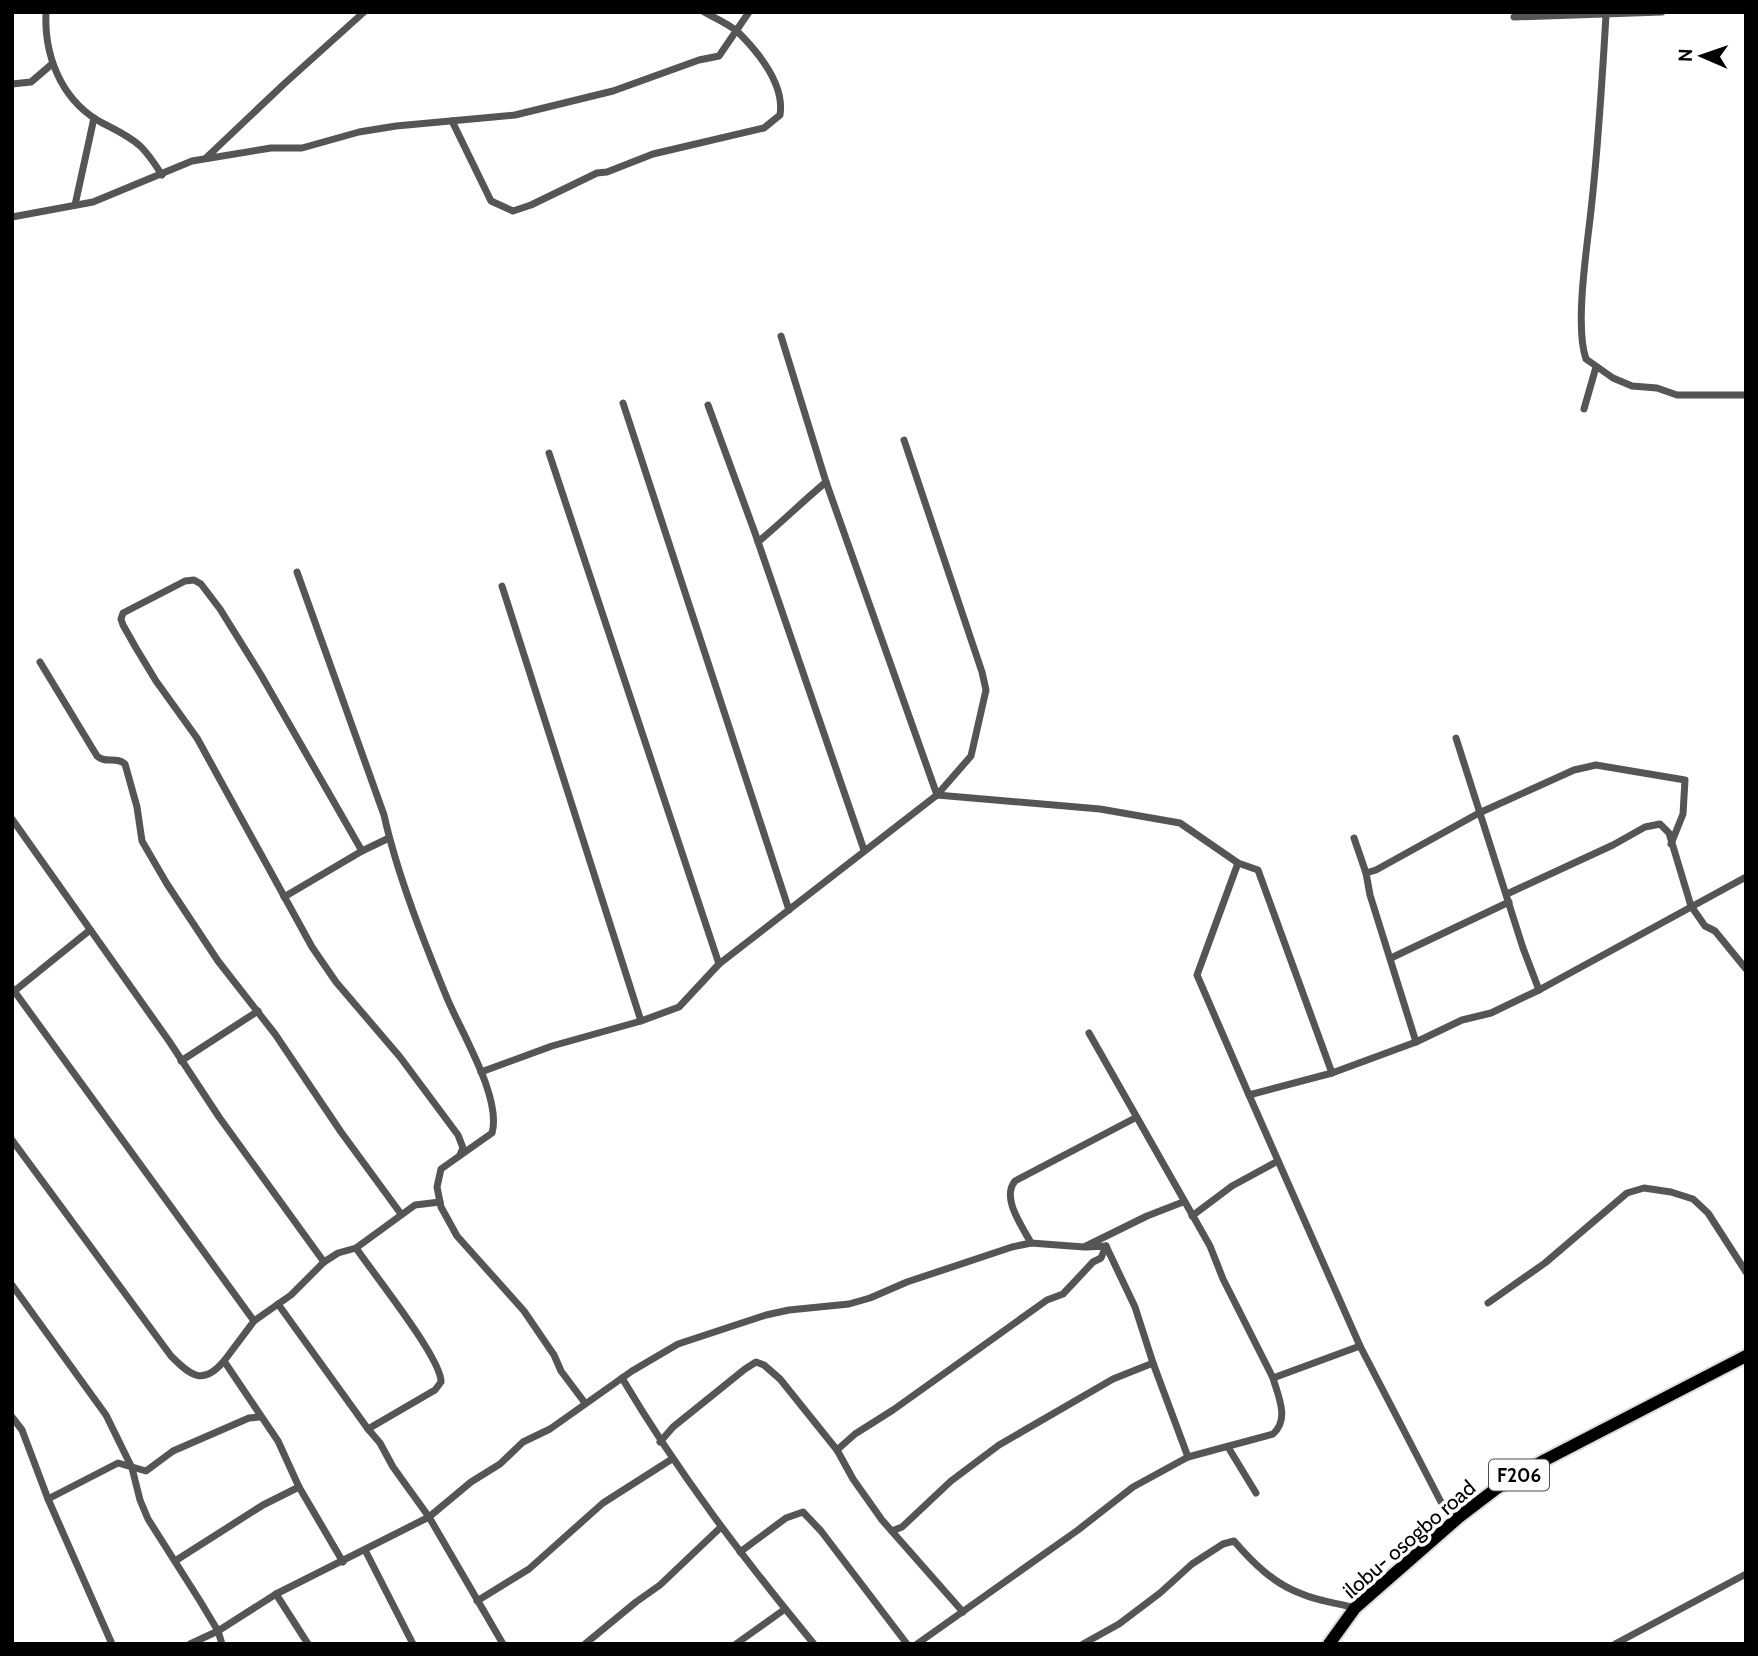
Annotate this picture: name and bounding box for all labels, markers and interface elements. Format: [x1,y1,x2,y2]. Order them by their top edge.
north arrow [1667,21,1737,91]
text: N [1674,48,1697,63]
road number: F206 [1489,1460,1549,1490]
street label: ilobu- osogbo road [1338,1475,1480,1603]

